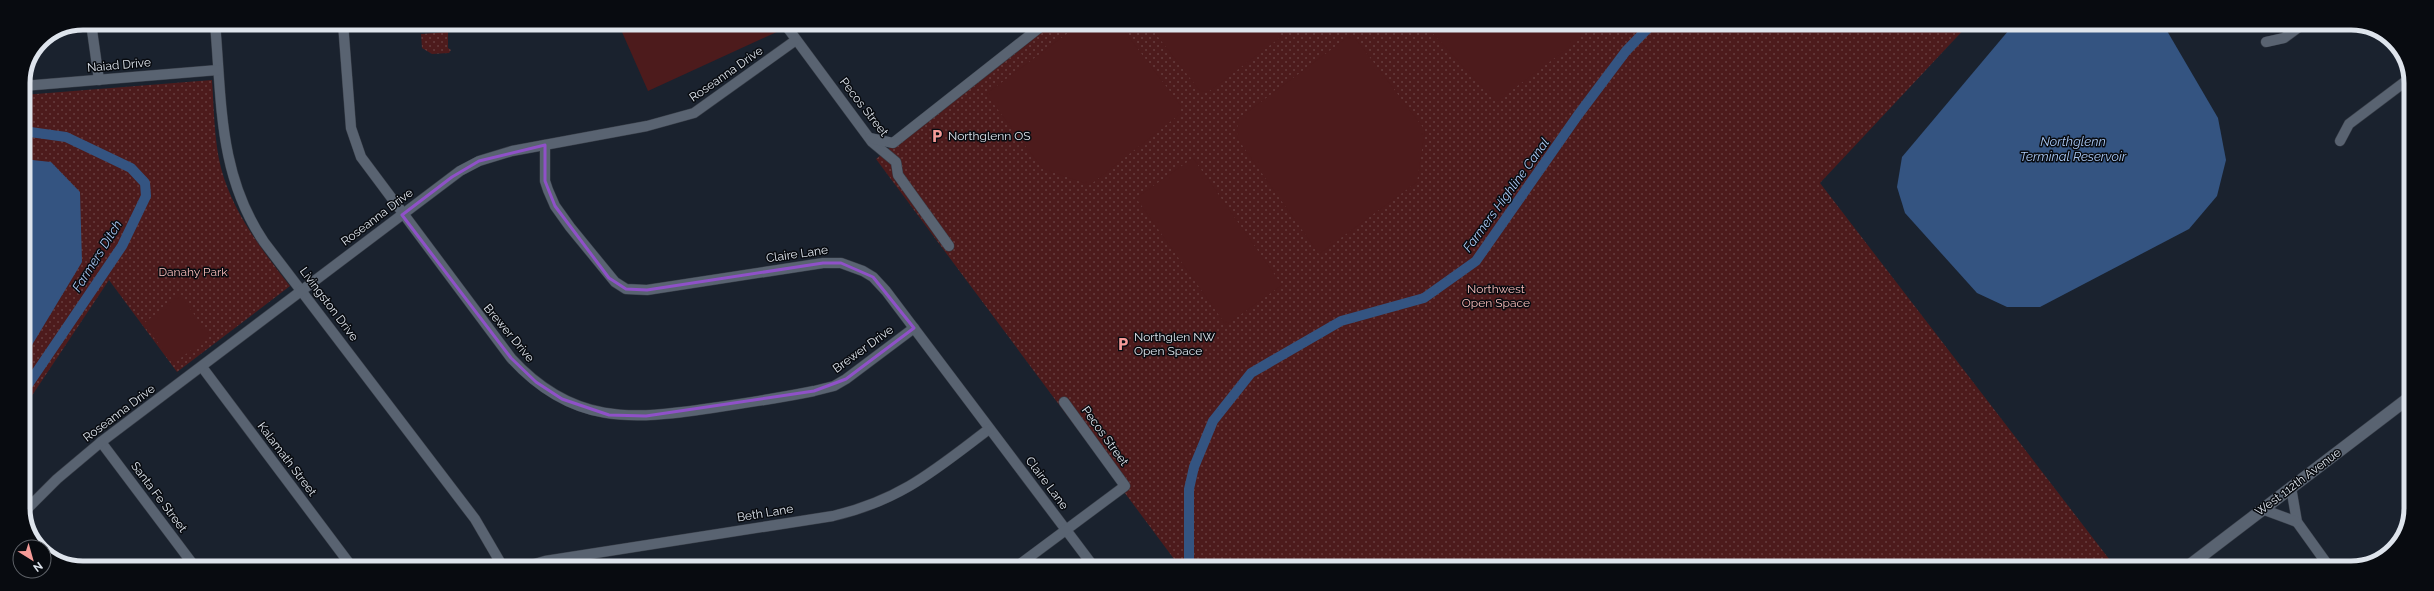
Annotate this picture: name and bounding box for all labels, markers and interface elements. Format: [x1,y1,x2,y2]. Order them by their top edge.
street label: Roseanna Drive [687,43,765,105]
street label: Naiad Drive [86,55,152,75]
street label: Pecos Street [837,75,891,139]
parking icon: Northglenn OS [929,128,945,144]
place label: Northglenn OS [948,129,1031,143]
water label: Northglenn Terminal Reservoir [2020,134,2127,164]
water label: Farmers Highline Canal [1460,135,1553,255]
street label: Roseanna Drive [338,185,416,249]
water label: Farmers Ditch [69,218,125,294]
street label: Claire Lane [765,243,829,265]
street label: Livingston Drive [297,264,361,344]
park label: Danahy Park [158,265,228,279]
park label: Northwest Open Space [1462,282,1530,310]
street label: Brewer Drive [481,301,537,365]
street label: Brewer Drive [830,322,896,376]
place label: Northglen NW Open Space [1134,330,1216,358]
parking icon: Northglen NW Open Space [1115,336,1131,352]
street label: Roseanna Drive [80,381,158,445]
street label: Pecos Street [1079,403,1131,469]
street label: Kalamath Street [255,419,319,499]
street label: West 112th Avenue [2252,445,2344,519]
street label: Claire Lane [1023,454,1071,512]
street label: Santa Fe Street [128,459,190,535]
street label: Beth Lane [736,502,794,524]
north arrow [12,539,52,579]
text: N [30,559,45,574]

